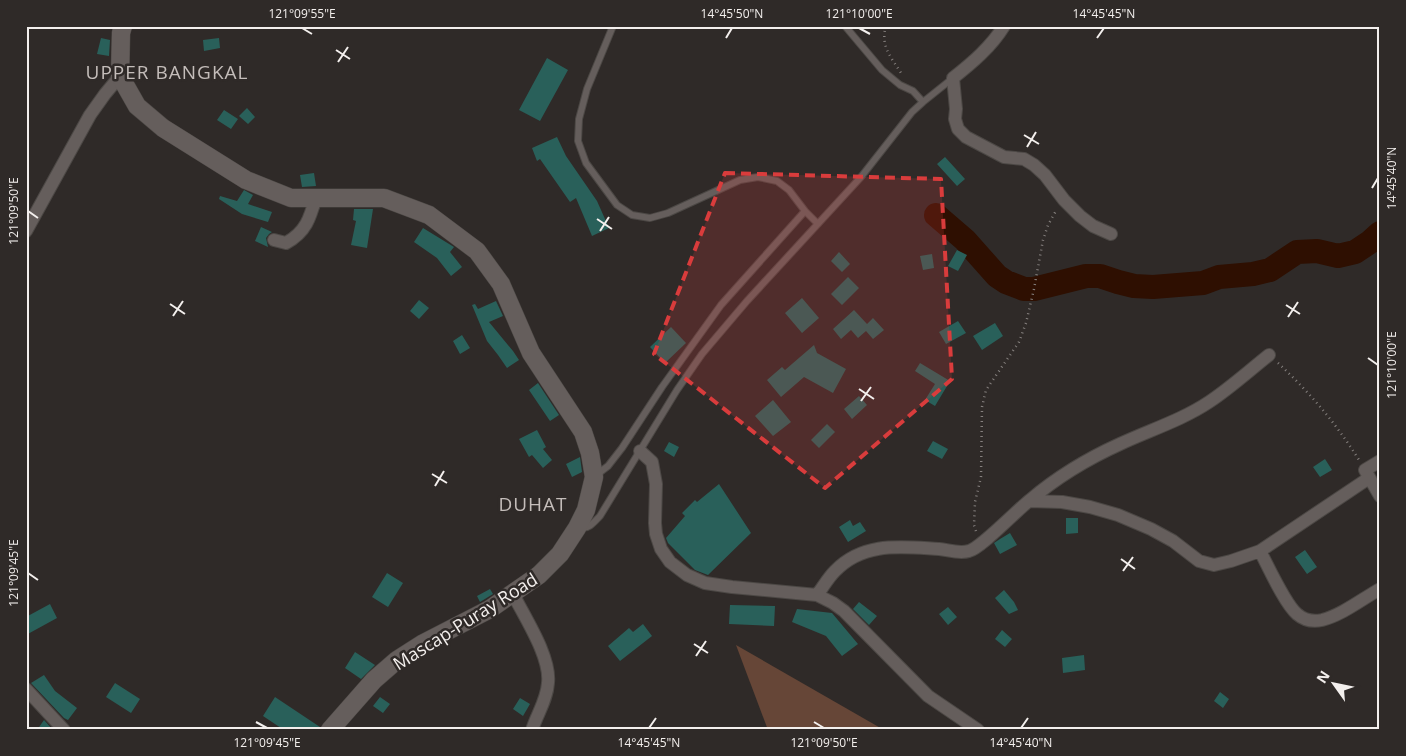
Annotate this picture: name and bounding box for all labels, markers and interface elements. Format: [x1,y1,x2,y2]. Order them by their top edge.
text: 121°09'55"E [268,5,336,22]
text: 14°45'50"N [701,5,763,22]
text: 121°10'00"E [825,5,893,22]
text: 14°45'45"N [1073,5,1135,22]
district label: UPPER BANGKAL [86,59,248,85]
text: 14°45'40"N [1383,147,1400,209]
text: 121°09'50"E [5,177,22,245]
text: 121°10'00"E [1383,331,1400,399]
district label: DUHAT [498,491,568,517]
text: 121°09'45"E [5,539,22,607]
street label: Mascap-Puray Road [388,567,542,675]
north arrow [1308,658,1358,708]
text: N [1312,667,1334,687]
text: 121°09'45"E [233,734,301,751]
text: 14°45'45"N [618,734,680,751]
text: 121°09'50"E [790,734,858,751]
text: 14°45'40"N [990,734,1052,751]

